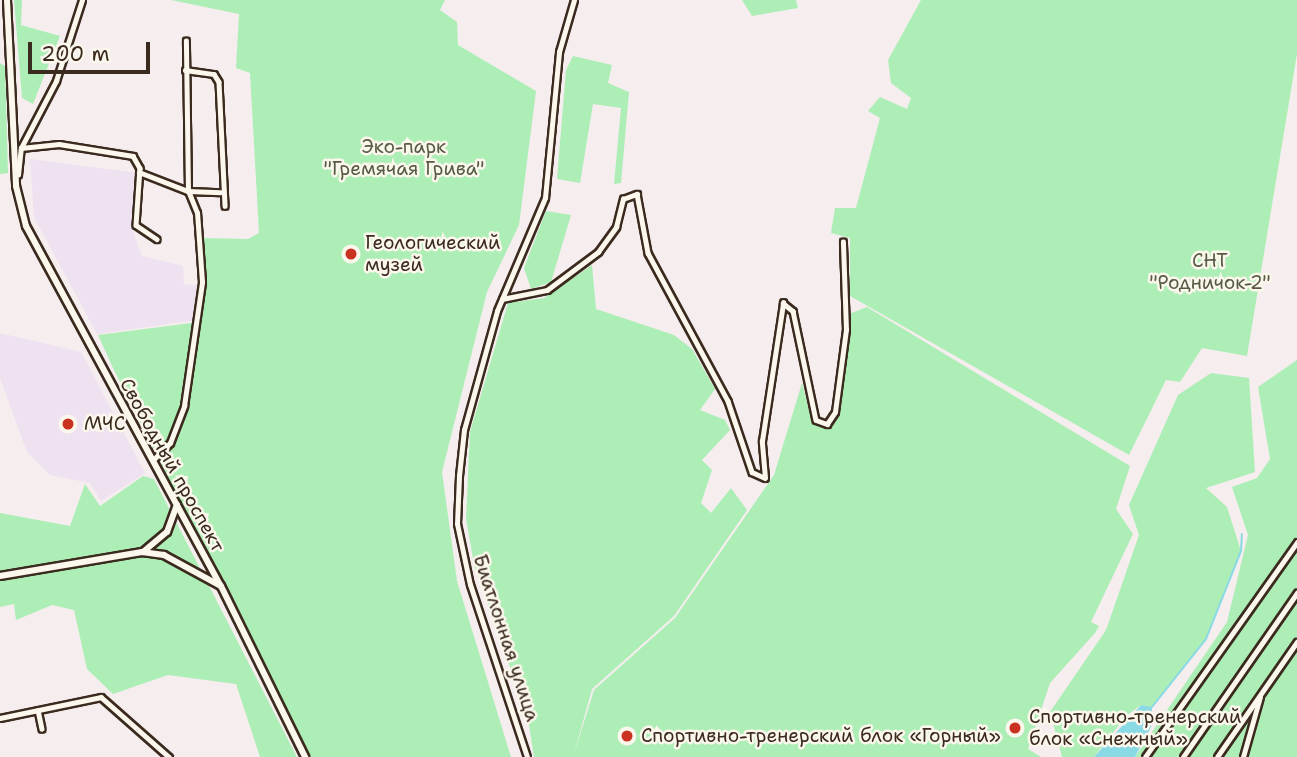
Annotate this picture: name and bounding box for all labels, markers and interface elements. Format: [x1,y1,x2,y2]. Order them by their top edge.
scale bar [32,28,154,72]
text: 200 m [41,40,110,68]
park label: Эко-парк "Гремячая Грива" [323,136,485,180]
place label: Геологический музей [365,232,500,276]
marker: Геологический музей [343,246,359,262]
park label: СНТ "Родничок-2" [1149,250,1271,294]
street label: Свободный проспект [115,374,229,556]
place label: МЧС [84,413,125,435]
marker: МЧС [58,414,78,434]
street label: Биатлонная улица [468,552,544,724]
place label: Спортивно-тренерский блок «Снежный» [1029,706,1241,750]
marker: Спортивно-тренерский блок «Снежный» [1007,720,1023,736]
place label: Спортивно-тренерский блок «Горный» [641,725,1001,747]
marker: Спортивно-тренерский блок «Горный» [619,728,635,744]

